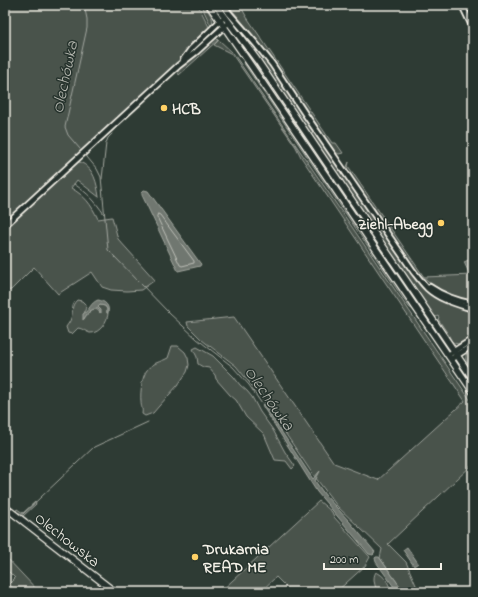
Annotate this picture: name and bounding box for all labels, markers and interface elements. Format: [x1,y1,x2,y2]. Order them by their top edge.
water label: Olechówka [46,38,86,116]
place label: HCB [172,98,201,122]
marker: HCB [159,103,169,113]
place label: Ziehl-Abegg [358,213,433,238]
marker: Ziehl-Abegg [436,218,446,228]
water label: Olechówka [237,362,301,437]
street label: Olechowska [29,507,105,574]
place label: Drukarnia READ ME [202,538,269,580]
scale bar [324,545,441,571]
text: 200 m [330,551,359,569]
marker: Drukarnia READ ME [190,552,200,562]

